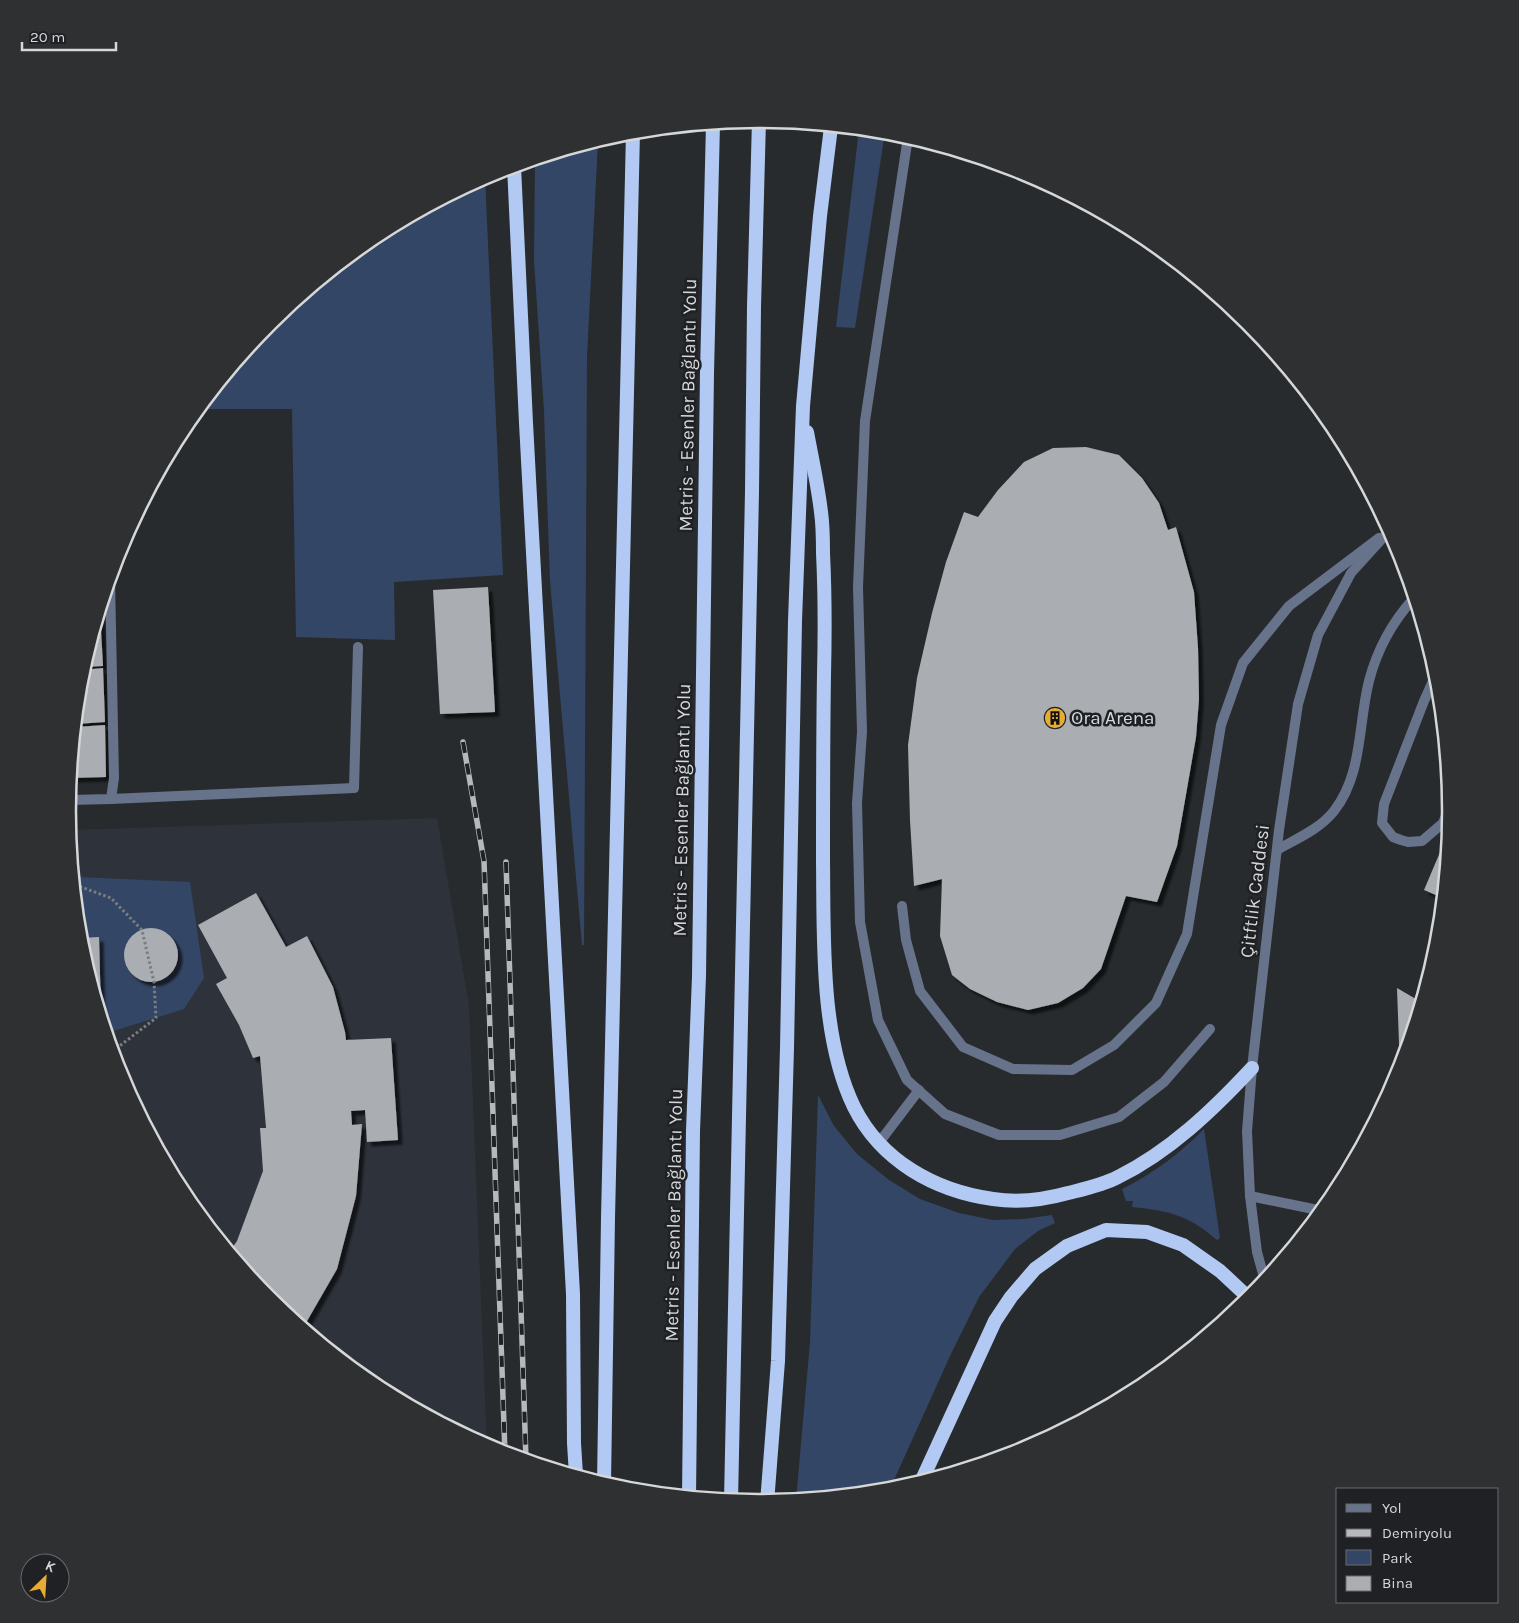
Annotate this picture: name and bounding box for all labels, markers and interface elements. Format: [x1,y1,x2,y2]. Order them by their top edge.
scale bar [22,20,116,52]
text: 20 m [30,28,65,46]
street label: Metris - Esenler Bağlantı Yolu [675,278,701,532]
street label: Metris - Esenler Bağlantı Yolu [669,683,695,937]
building icon: Ora Arena [1043,706,1067,730]
place label: Ora Arena [1071,707,1155,729]
street label: Çitftlik Caddesi [1236,823,1274,959]
street label: Metris - Esenler Bağlantı Yolu [661,1088,687,1342]
legend [1336,1488,1499,1603]
text: Yol [1382,1499,1402,1517]
text: Demiryolu [1382,1524,1452,1542]
text: Park [1382,1549,1412,1567]
north arrow [20,1553,70,1603]
text: K [43,1557,59,1577]
text: Bina [1382,1574,1413,1592]

